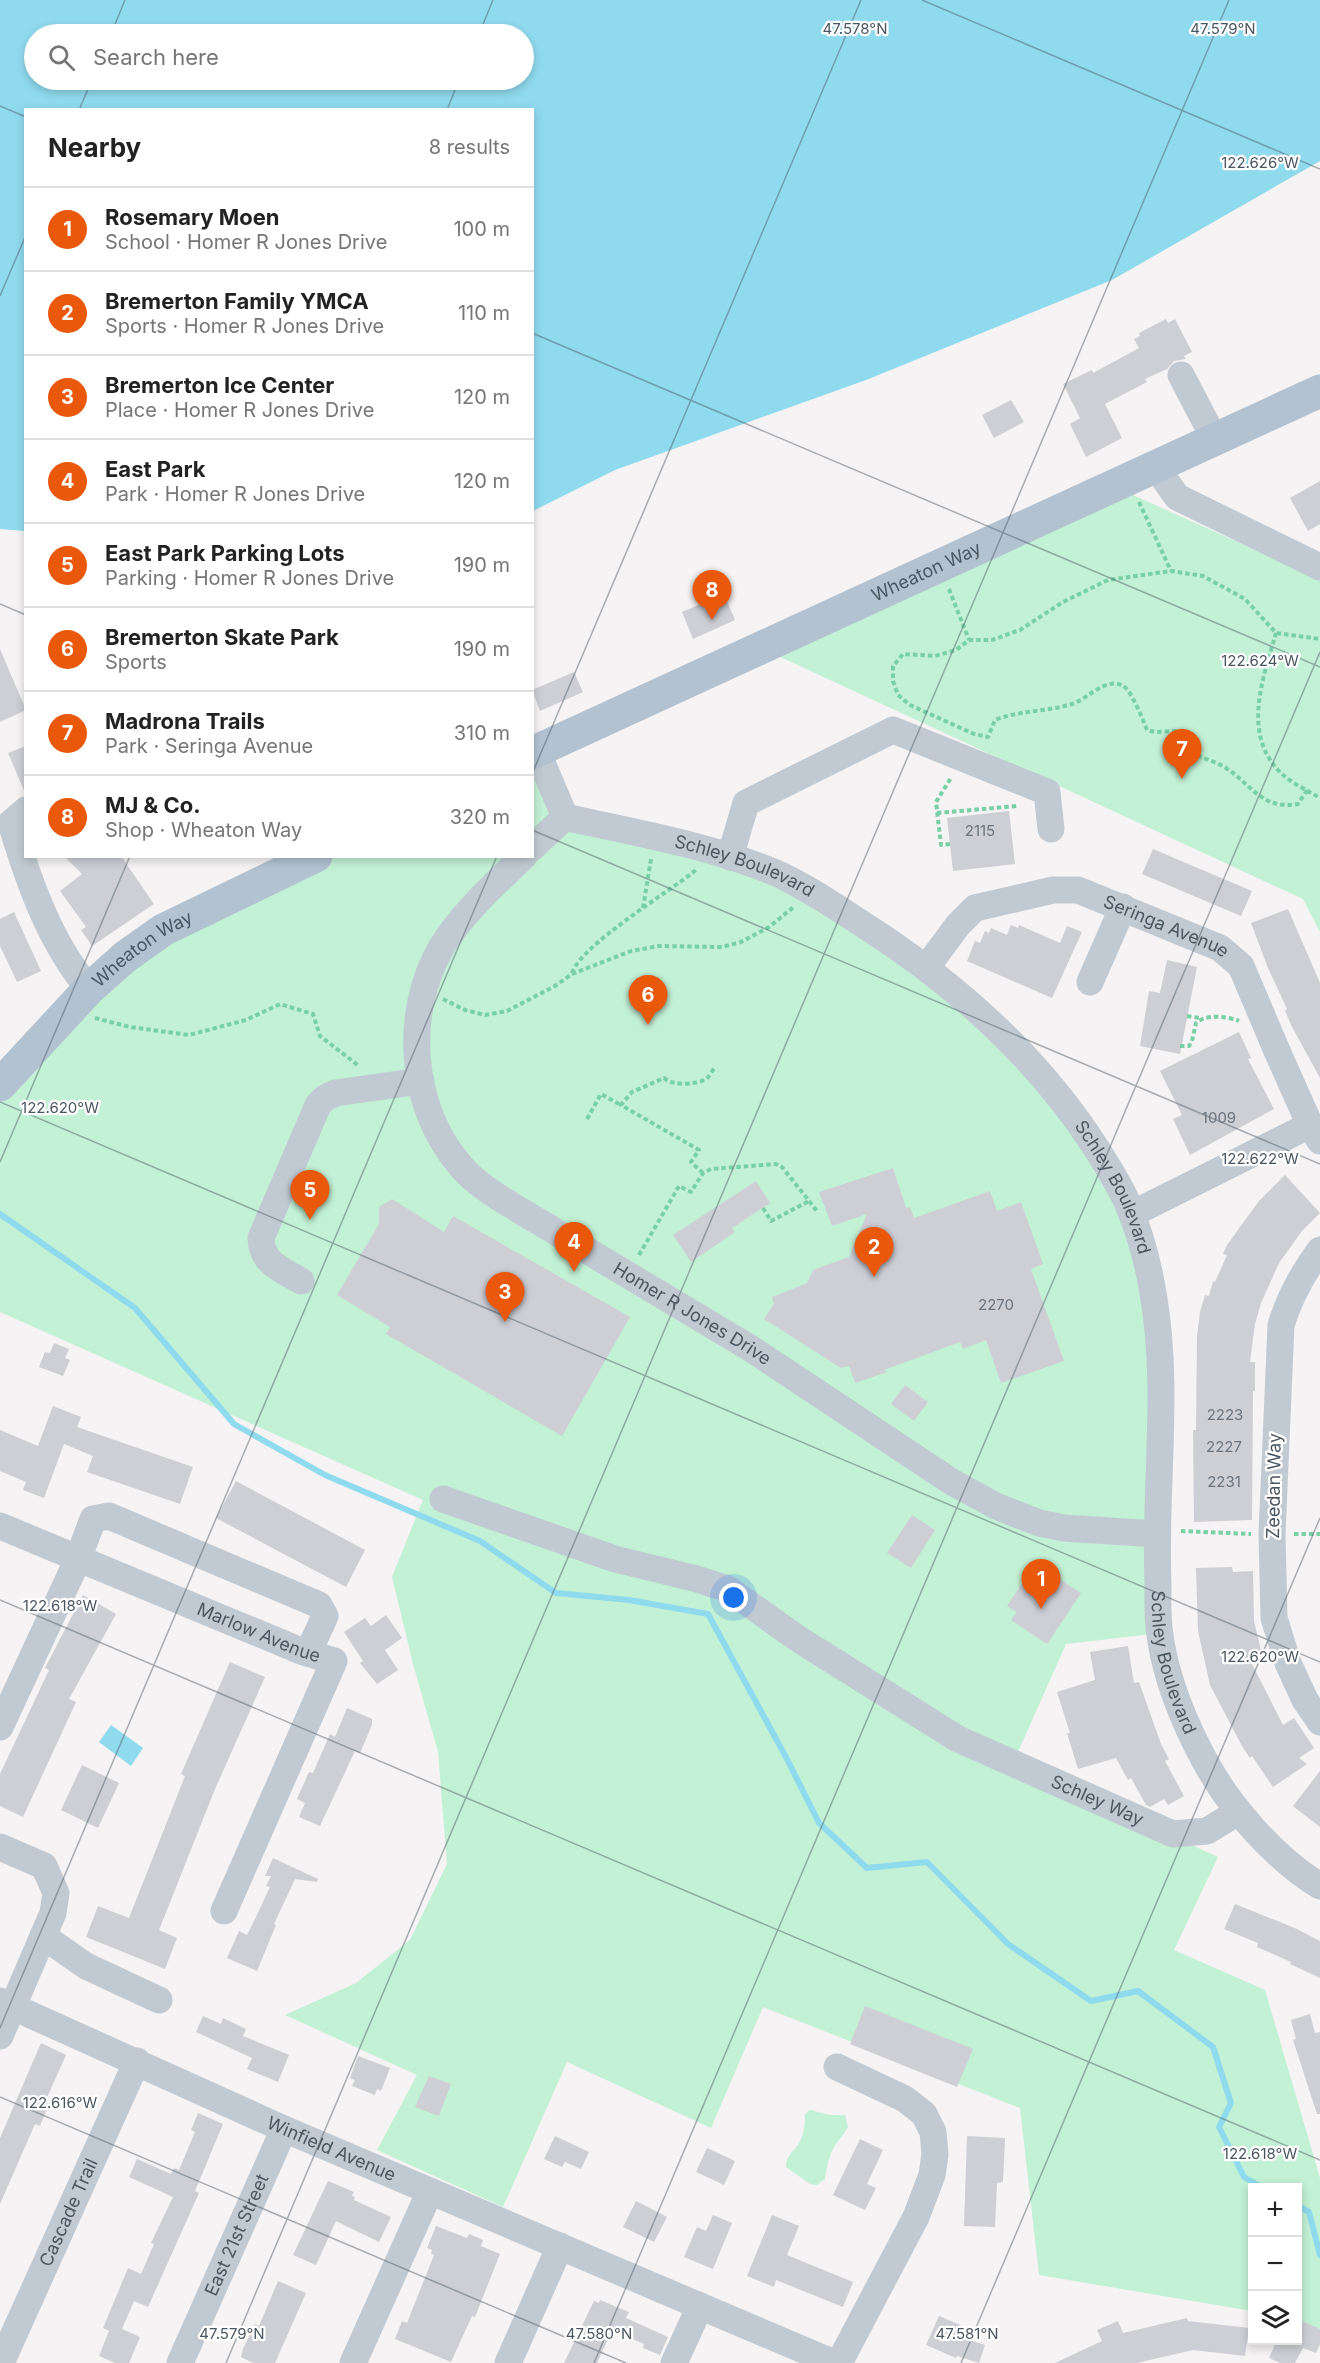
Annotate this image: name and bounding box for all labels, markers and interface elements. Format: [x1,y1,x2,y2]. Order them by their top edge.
text: 47.578°N [822,19,888,38]
text: 47.579°N [1190,19,1256,38]
search box [24,24,534,90]
icon: search [45,41,78,74]
text: Search here [93,44,219,70]
text: Nearby [48,132,141,163]
text: 8 results [429,135,510,159]
text: 122.626°W [1221,153,1299,172]
text: Rosemary Moen [105,204,280,230]
text: 1 [63,217,72,241]
text: 100 m [453,217,510,241]
text: School · Homer R Jones Drive [105,230,387,254]
text: Bremerton Family YMCA [105,288,369,314]
text: 2 [61,301,74,325]
text: 110 m [458,301,510,325]
text: Sports · Homer R Jones Drive [105,314,384,338]
text: Bremerton Ice Center [105,372,334,398]
text: 3 [61,385,74,409]
text: 120 m [454,385,510,409]
text: Place · Homer R Jones Drive [105,398,374,422]
text: East Park [105,456,206,482]
text: 4 [61,469,74,493]
text: 120 m [454,469,510,493]
text: Park · Homer R Jones Drive [105,482,365,506]
street label: Wheaton Way [868,537,984,606]
text: East Park Parking Lots [105,540,344,566]
text: 5 [61,553,74,577]
text: 190 m [454,553,510,577]
text: Parking · Homer R Jones Drive [105,566,394,590]
pin: 8 [692,570,732,620]
text: Bremerton Skate Park [105,624,339,650]
text: 6 [61,637,74,661]
text: 190 m [454,637,510,661]
text: Sports [105,650,167,674]
text: 122.624°W [1221,651,1299,670]
text: Madrona Trails [105,708,265,734]
text: 7 [62,721,73,745]
text: 310 m [454,721,510,745]
pin: 7 [1162,730,1202,779]
text: Park · Seringa Avenue [105,734,313,758]
text: MJ & Co. [105,792,201,818]
text: 8 [61,805,74,829]
text: 320 m [450,805,510,829]
text: Shop · Wheaton Way [105,818,302,842]
house number: 2115 [965,821,995,840]
street label: Schley Boulevard [672,831,818,901]
street label: Seringa Avenue [1101,891,1234,961]
street label: Wheaton Way [88,906,196,991]
pin: 6 [628,976,668,1025]
text: 122.620°W [21,1098,99,1117]
house number: 1009 [1202,1108,1236,1127]
street label: Schley Boulevard [1071,1116,1155,1256]
text: 122.622°W [1221,1149,1299,1168]
pin: 5 [290,1170,330,1220]
pin: 4 [554,1222,594,1272]
pin: 2 [854,1228,894,1277]
street label: Homer R Jones Drive [610,1258,775,1369]
pin: 3 [486,1272,524,1322]
house number: 2270 [978,1295,1014,1314]
house number: 2223 [1207,1405,1243,1424]
street label: Zeedan Way [1262,1433,1285,1539]
house number: 2227 [1206,1437,1242,1456]
house number: 2231 [1207,1472,1241,1491]
pin: 1 [1022,1560,1060,1609]
your location [719,1583,748,1612]
street label: Schley Boulevard [1148,1590,1201,1737]
text: 122.618°W [23,1596,97,1615]
street label: Marlow Avenue [194,1598,323,1666]
text: 122.620°W [1221,1647,1299,1666]
street label: Schley Way [1048,1770,1147,1830]
text: 122.616°W [23,2093,98,2112]
street label: Winfield Avenue [264,2112,399,2185]
text: 122.618°W [1223,2144,1297,2163]
street label: Cascade Trail [35,2155,102,2270]
street label: East 21st Street [200,2171,273,2299]
map controls [1248,2183,1302,2345]
button: + [1248,2183,1302,2237]
button: − [1248,2237,1302,2291]
button: layers [1248,2291,1302,2345]
text: 47.579°N [199,2324,265,2343]
text: 47.580°N [566,2324,632,2343]
text: 47.581°N [935,2324,999,2343]

